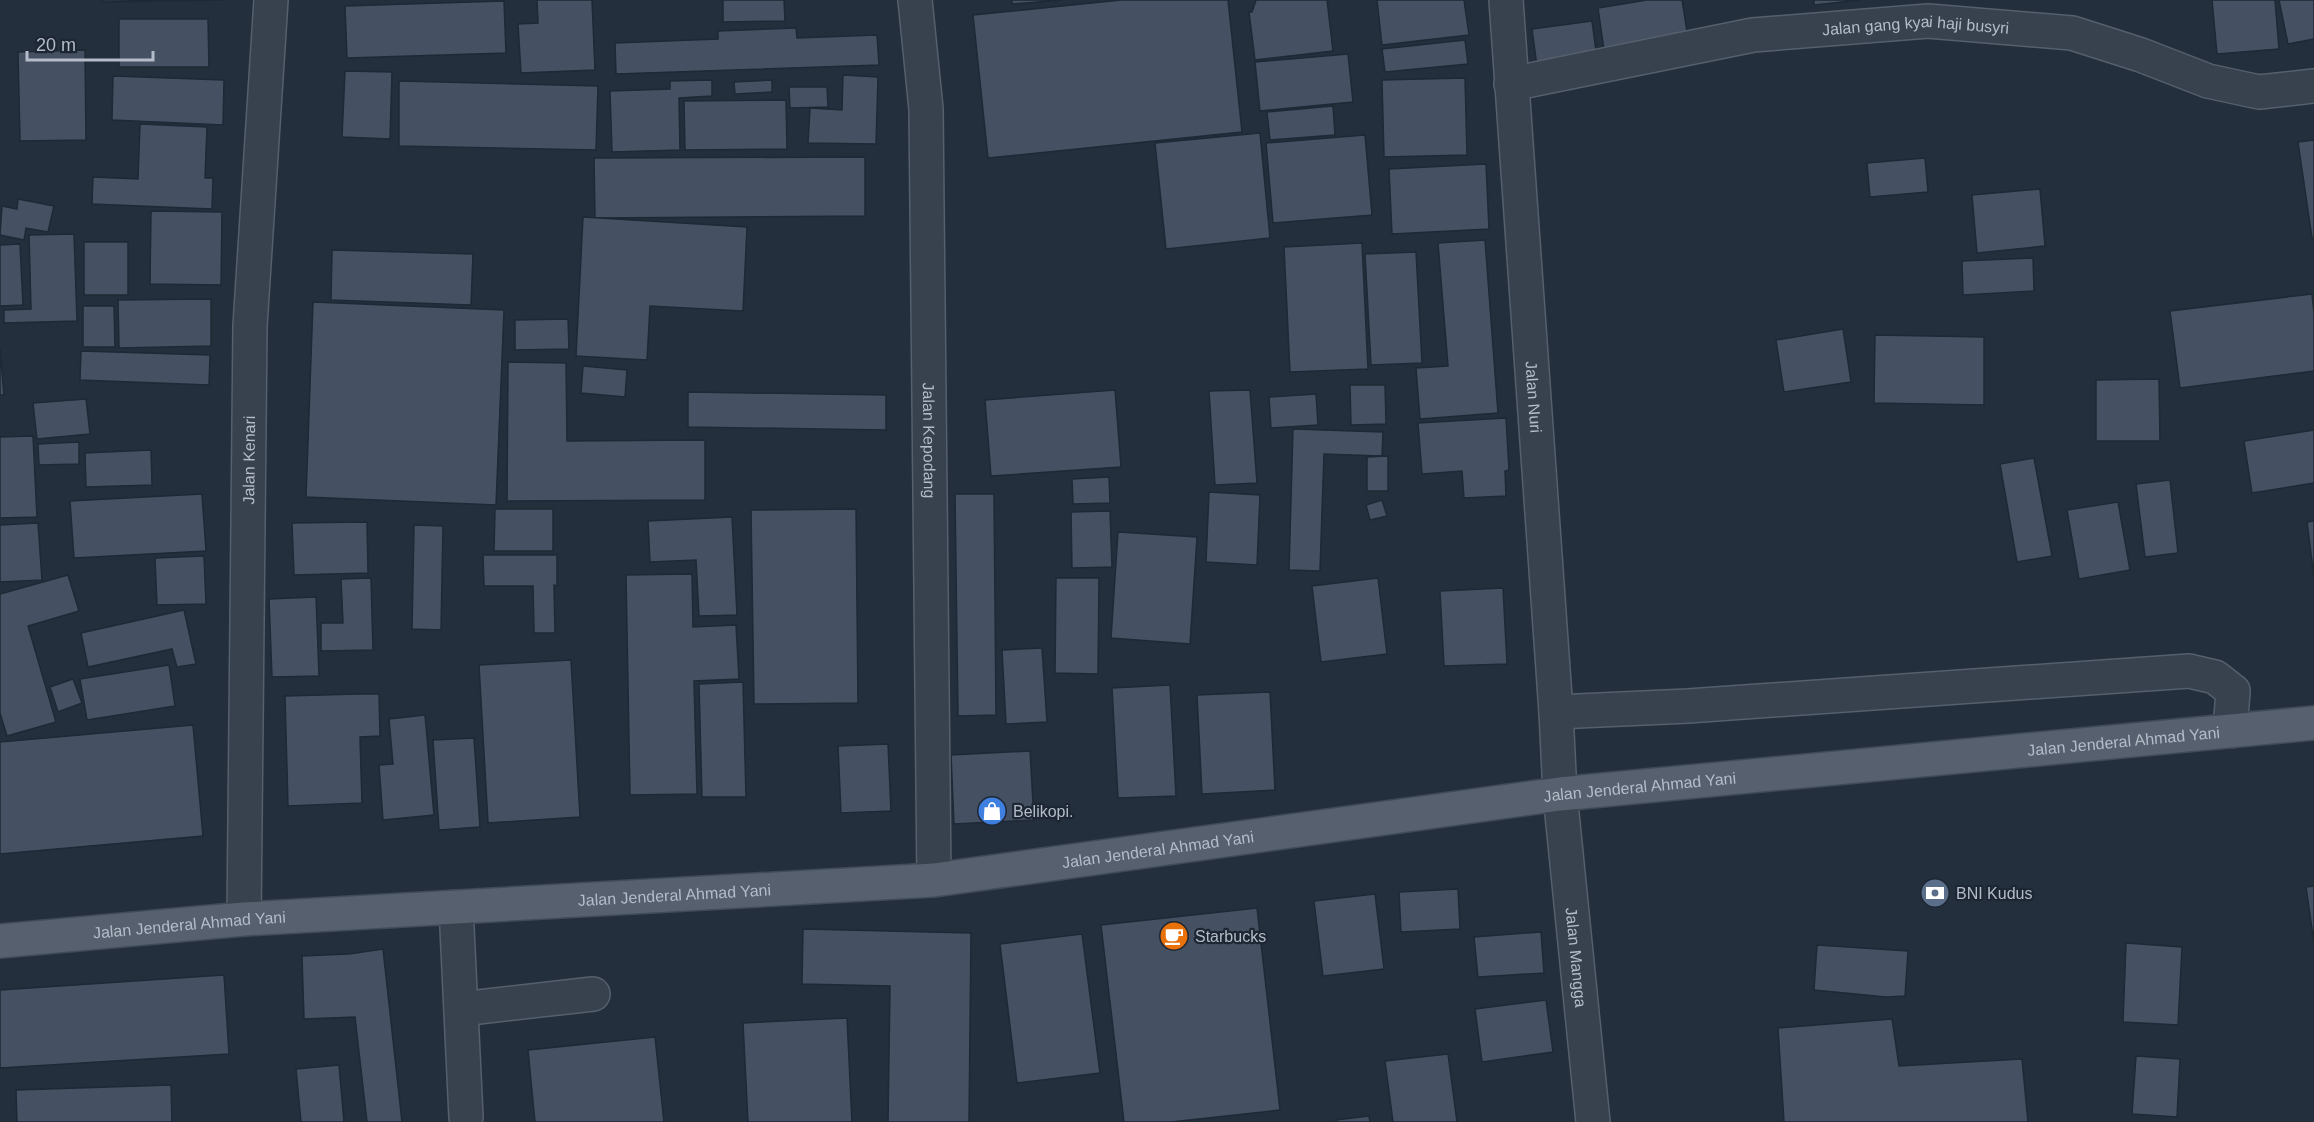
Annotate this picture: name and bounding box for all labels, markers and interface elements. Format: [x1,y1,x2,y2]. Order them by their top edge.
street label: Jalan gang kyai haji busyri [1821,13,2010,38]
scale bar [27,24,153,62]
text: 20 m [36,35,76,55]
street label: Jalan Nuri [1522,361,1544,434]
street label: Jalan Kepodang [920,382,938,498]
street label: Jalan Kenari [240,415,258,505]
street label: Jalan Jenderal Ahmad Yani [2026,724,2221,759]
street label: Jalan Jenderal Ahmad Yani [1542,769,1737,805]
shop icon: Belikopi. [976,795,1008,827]
place label: Belikopi. [1013,803,1073,820]
street label: Jalan Jenderal Ahmad Yani [1061,828,1255,871]
bank icon: BNI Kudus [1919,877,1951,909]
street label: Jalan Jenderal Ahmad Yani [577,881,771,909]
place label: BNI Kudus [1956,885,2032,902]
street label: Jalan Mangga [1562,906,1589,1008]
street label: Jalan Jenderal Ahmad Yani [92,909,286,942]
cafe icon: Starbucks [1158,920,1190,952]
place label: Starbucks [1195,928,1266,945]

